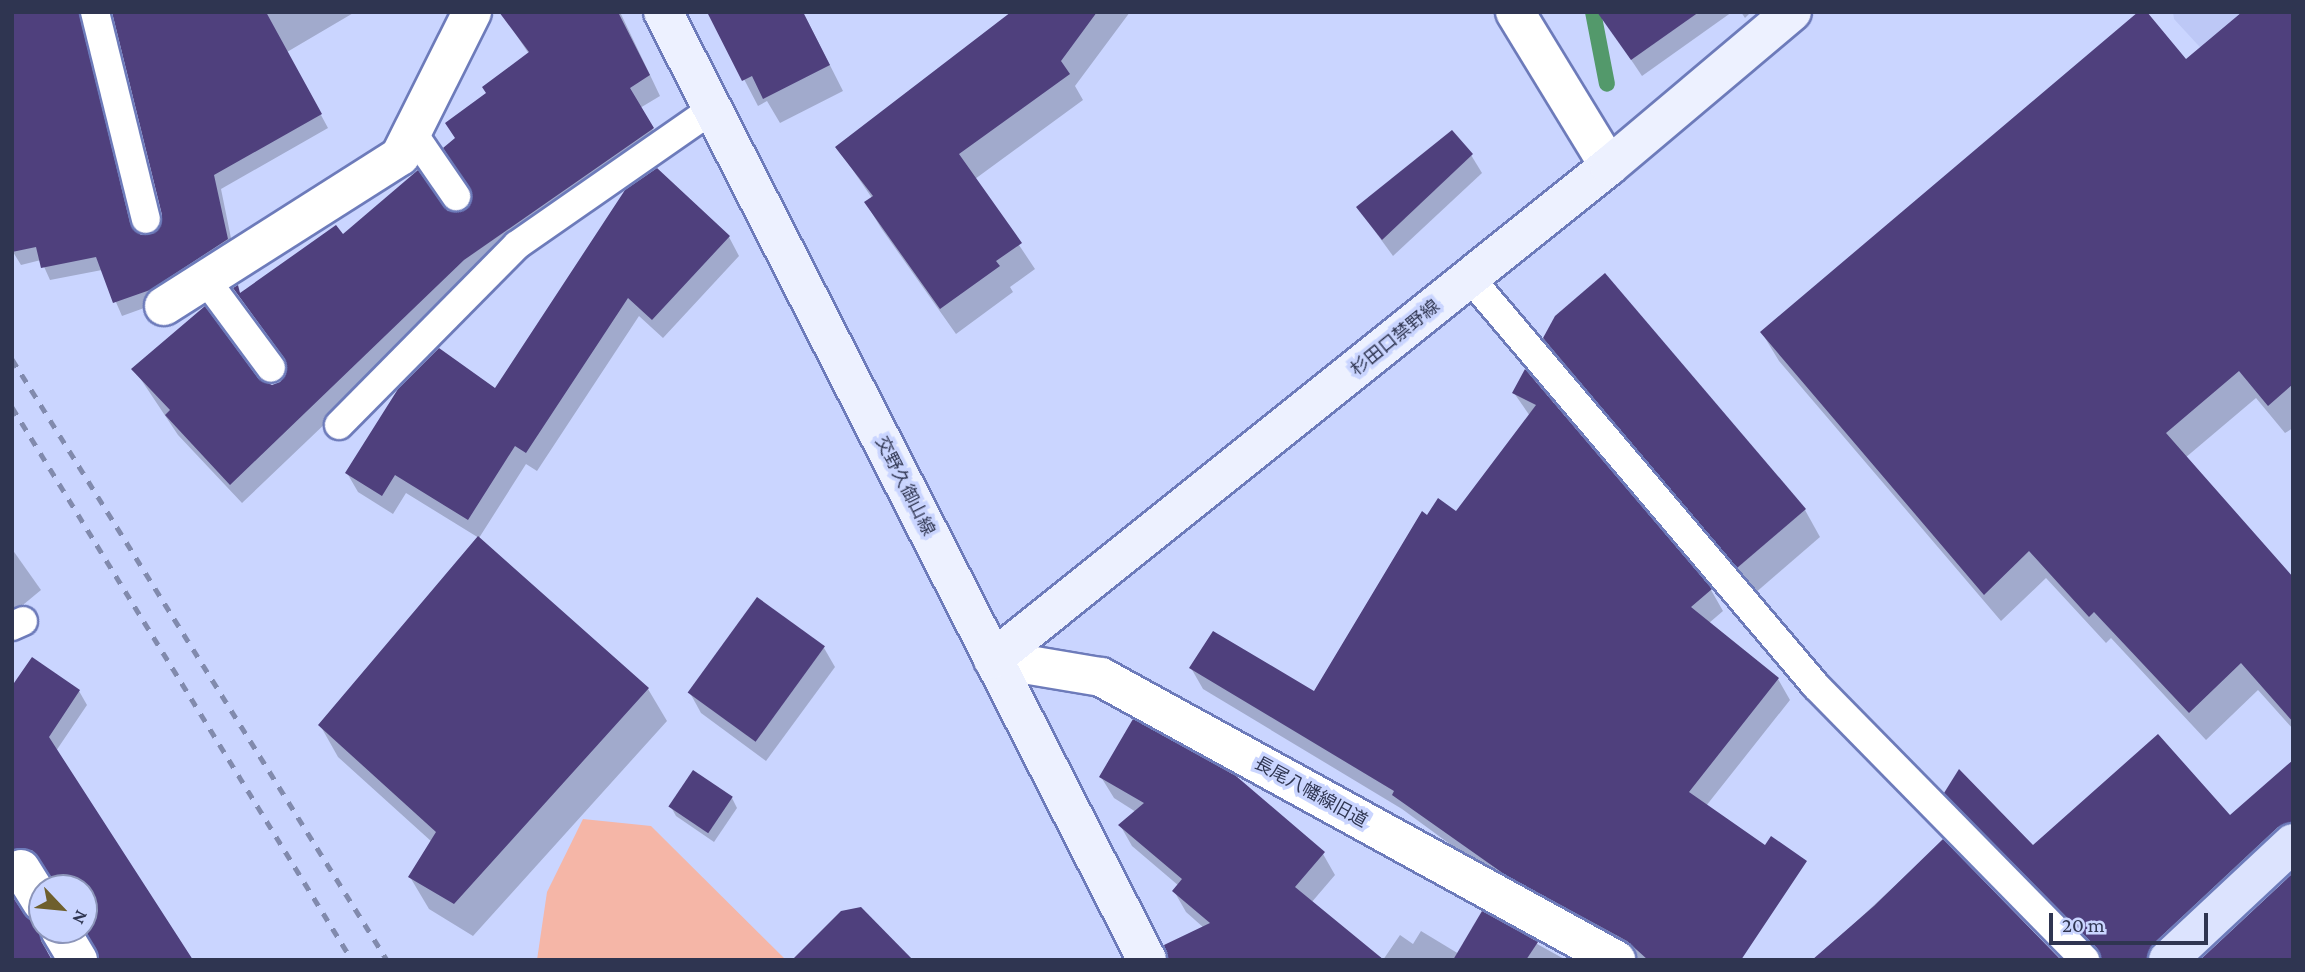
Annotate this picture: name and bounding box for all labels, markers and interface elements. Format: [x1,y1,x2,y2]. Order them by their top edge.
street label: 杉田口禁野線 [1346,296,1444,380]
street label: 交野久御山線 [871,433,939,539]
street label: 長尾八幡線旧道 [1251,752,1371,832]
north arrow [28,874,98,944]
scale bar [2053,898,2212,942]
text: N [68,907,93,928]
text: 20 m [2062,913,2105,937]

